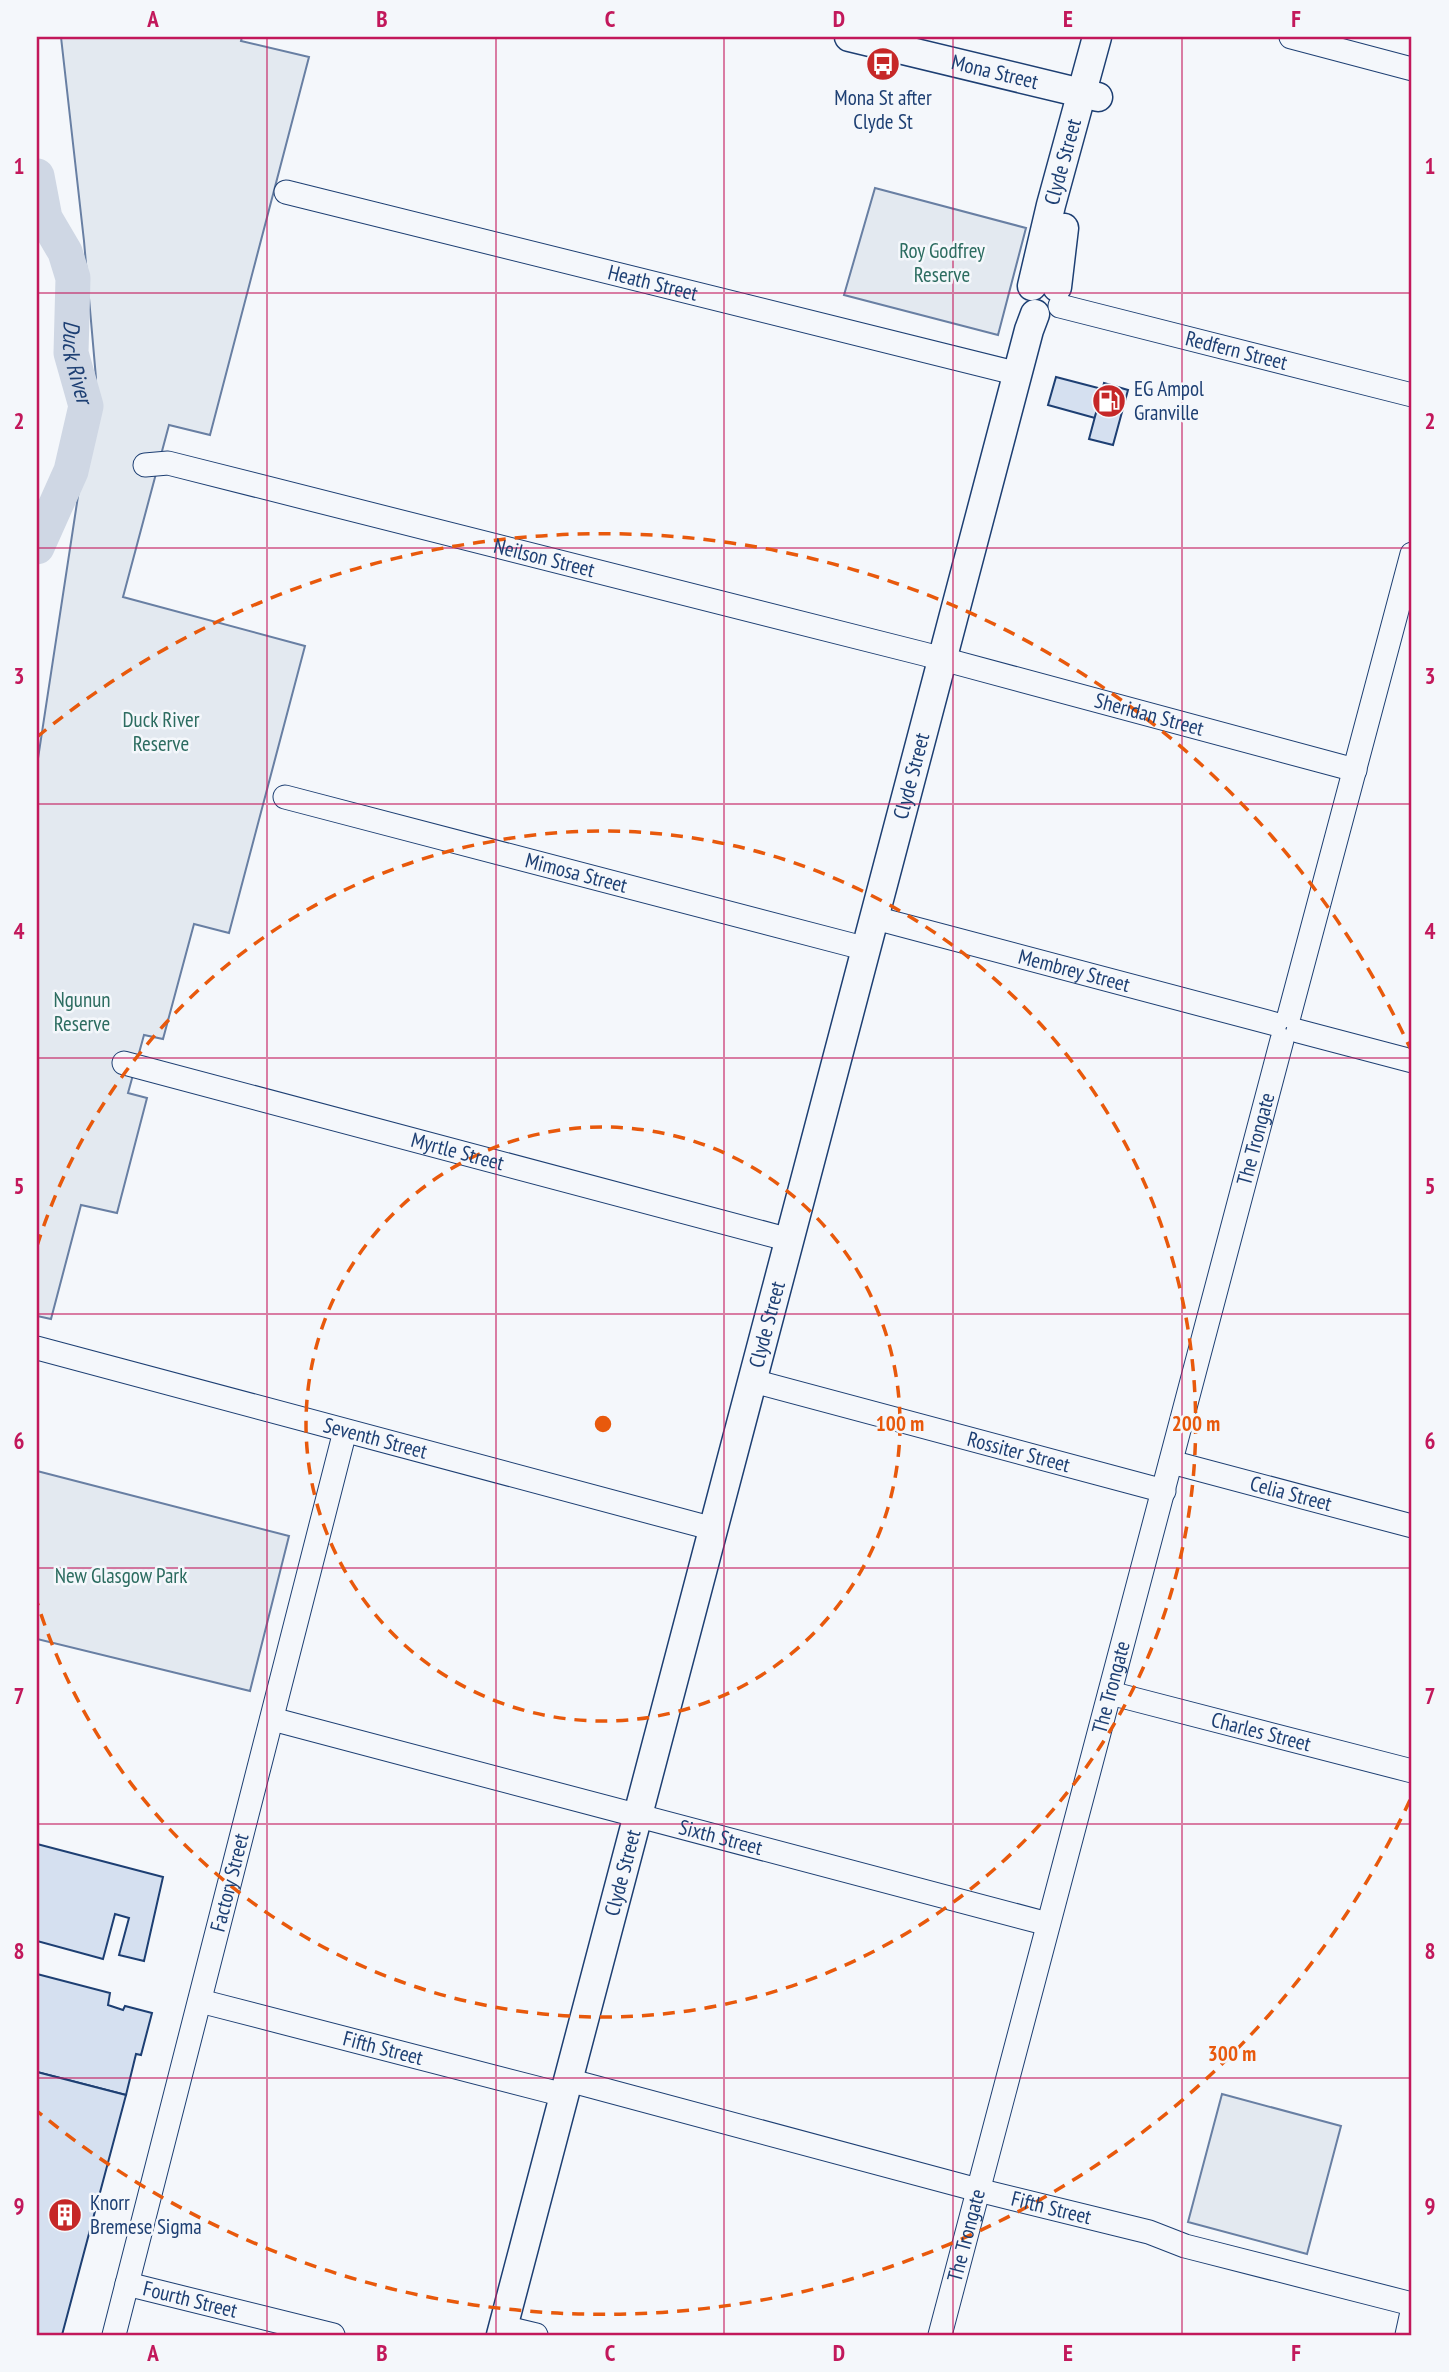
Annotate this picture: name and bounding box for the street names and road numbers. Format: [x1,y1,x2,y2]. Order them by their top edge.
street label: Mona Street [949,48,1041,95]
street label: Clyde Street [1038,115,1087,208]
street label: Heath Street [605,258,701,307]
street label: Redfern Street [1183,324,1290,376]
street label: Neilson Street [491,532,598,583]
street label: Sheridan Street [1092,687,1207,742]
street label: Clyde Street [887,730,935,822]
street label: Mimosa Street [523,846,630,899]
street label: Membrey Street [1016,943,1133,998]
street label: The Trongate [1230,1090,1281,1188]
street label: Myrtle Street [408,1126,507,1176]
street label: Clyde Street [742,1278,791,1370]
street label: Seventh Street [320,1411,430,1465]
street label: Rossiter Street [964,1425,1073,1478]
street label: Celia Street [1247,1470,1335,1517]
street label: The Trongate [1085,1638,1136,1736]
street label: Charles Street [1209,1706,1314,1757]
street label: Sixth Street [676,1813,766,1861]
street label: Clyde Street [598,1826,647,1919]
street label: Factory Street [204,1830,255,1934]
street label: Fifth Street [340,2025,426,2071]
street label: Fifth Street [1009,2185,1094,2230]
street label: The Trongate [941,2186,991,2285]
street label: Fourth Street [140,2274,240,2324]

